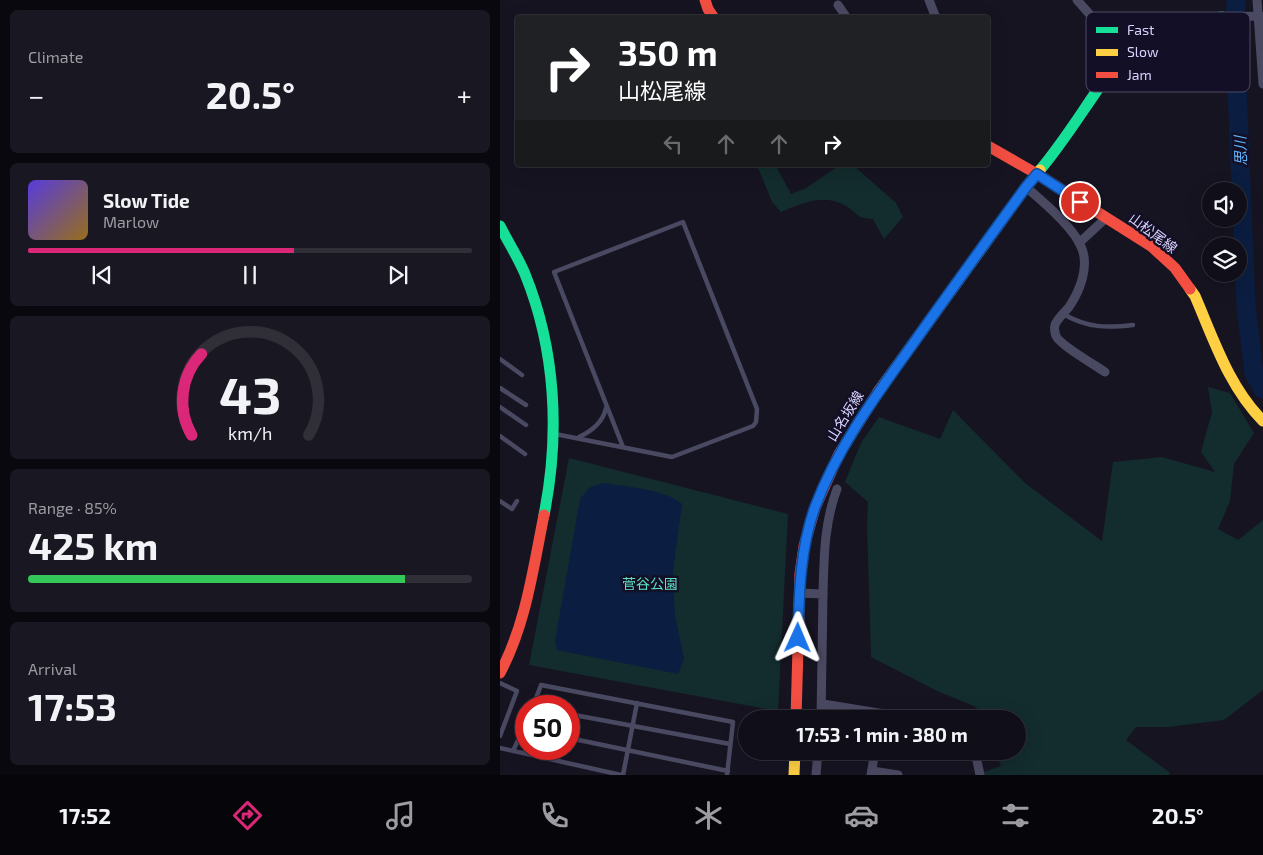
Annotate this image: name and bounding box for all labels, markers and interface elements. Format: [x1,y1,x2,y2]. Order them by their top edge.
legend [1086,12,1250,92]
text: Fast [1127,21,1154,38]
text: 350 m [618,31,718,73]
icon: right [535,35,600,100]
text: Slow [1127,43,1159,60]
text: Climate [28,47,83,66]
text: Jam [1127,66,1152,83]
text: 20.5° [206,71,295,117]
text: 山松尾線 [618,77,706,103]
text: − [28,78,44,112]
text: + [457,78,472,112]
icon: left [659,130,687,158]
icon: ahead [712,130,740,158]
icon: ahead [765,130,793,158]
icon: right [818,130,846,158]
water label: 思川 [1230,134,1250,166]
pin [1059,181,1101,223]
map controls [1202,182,1247,282]
button: sound [1202,182,1247,227]
icon: arrive [1066,188,1094,216]
text: Slow Tide [103,189,190,212]
street label: 山松尾線 [1126,209,1181,256]
text: Marlow [103,212,159,231]
button: layers [1202,237,1247,282]
icon: previous [88,261,116,289]
icon: pause [236,261,264,289]
icon: next [384,261,412,289]
text: 43 [219,362,281,424]
street label: 山名坂線 [823,387,867,444]
text: km/h [228,422,272,444]
text: Range · 85% [28,498,117,517]
text: 425 km [28,522,158,568]
park label: 菅谷公園 [622,575,678,592]
position arrow [771,611,823,663]
text: Arrival [28,659,77,678]
text: 17:53 [28,683,117,729]
speed limit sign: 50 [515,695,580,760]
text: 17:53 · 1 min · 380 m [796,723,968,746]
icon: directions [230,798,265,833]
icon: music [383,798,418,833]
icon: phone [537,798,572,833]
icon: climate [691,798,726,833]
icon: car [844,798,879,833]
icon: filters [998,798,1033,833]
text: 17:52 [59,802,111,828]
text: 20.5° [1152,802,1204,828]

